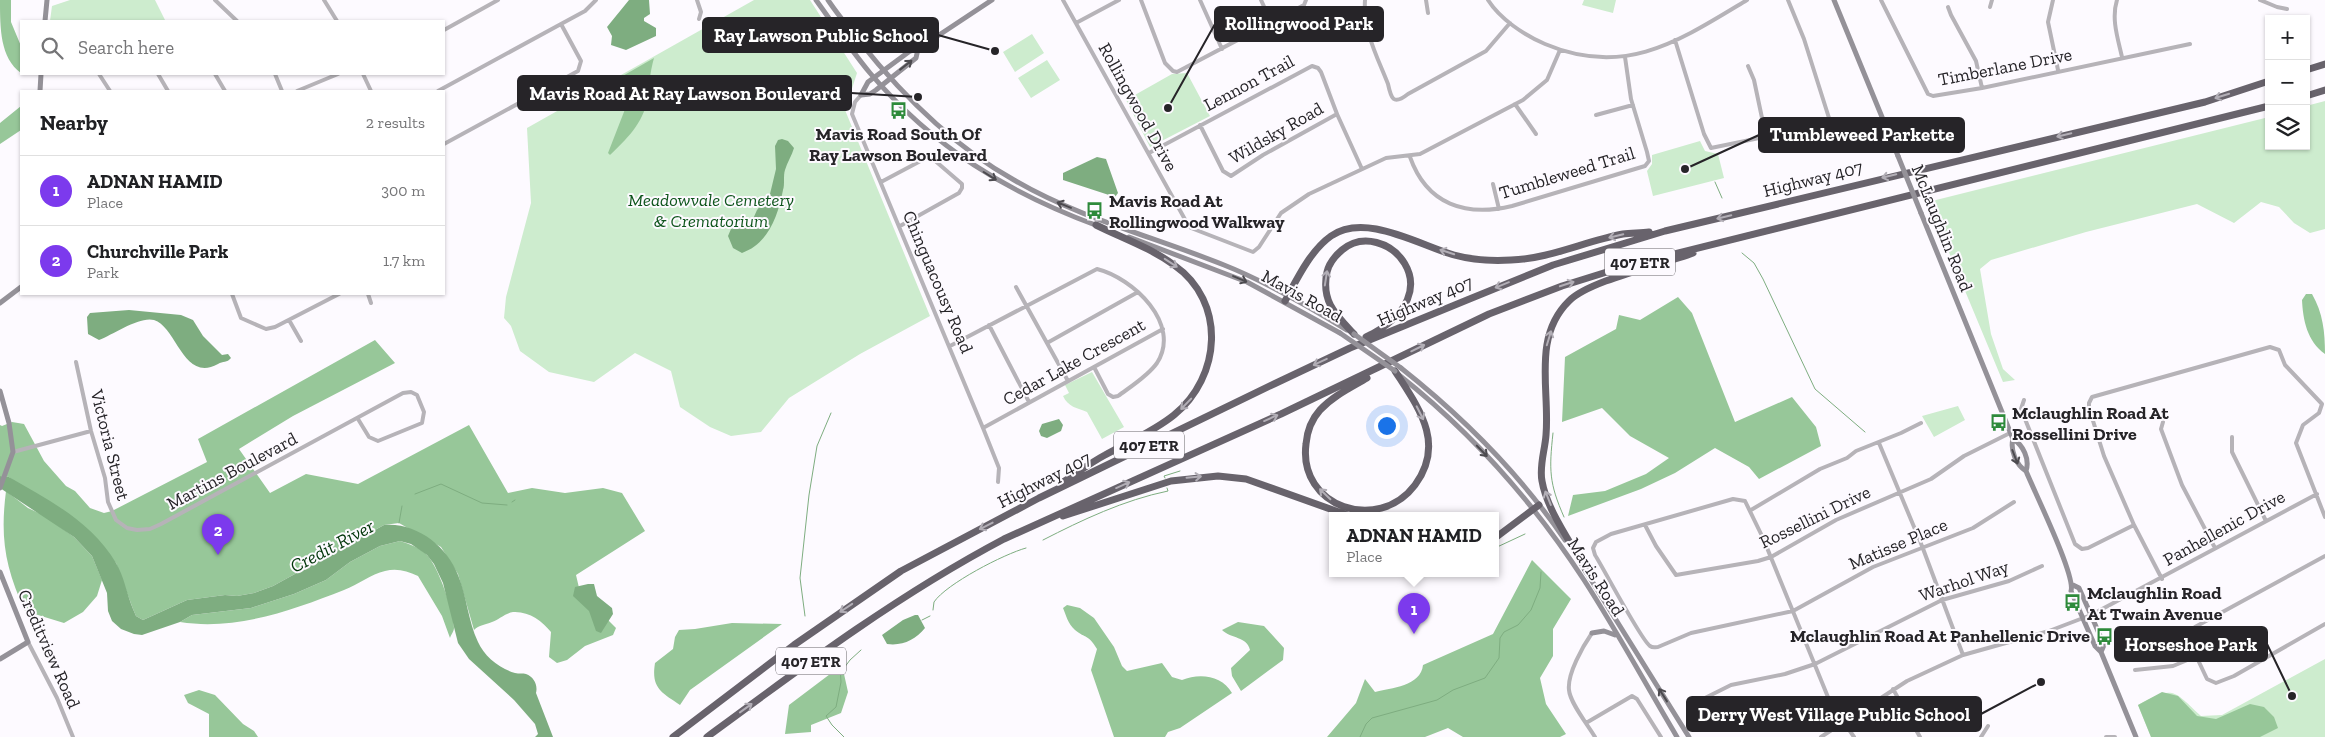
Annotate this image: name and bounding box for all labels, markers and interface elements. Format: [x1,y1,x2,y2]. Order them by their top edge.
callout: Rollingwood Park [1215,7,1383,41]
text: Rollingwood Park [1225,12,1374,35]
map controls [2265,15,2310,150]
button: + [2265,15,2310,60]
callout: Ray Lawson Public School [703,18,938,52]
search box [20,20,445,75]
text: Ray Lawson Public School [714,24,929,47]
icon: search [38,34,66,62]
text: Search here [78,36,174,59]
street label: Rollingwood Drive [1094,39,1182,175]
street label: Timberlane Drive [1936,43,2074,91]
street label: Lennon Trail [1200,50,1298,116]
one-way arrow [899,60,912,71]
button: − [2265,60,2310,105]
callout: Mavis Road At Ray Lawson Boulevard [518,76,851,110]
text: Mavis Road At Ray Lawson Boulevard [529,82,841,105]
one-way arrow [2215,92,2231,101]
street label: Wildsky Road [1225,97,1327,169]
bus stop icon: Mavis Road South Of Ray Lawson Boulevard [888,101,908,121]
button: layers [2265,105,2310,150]
text: Nearby [40,110,108,135]
text: 2 results [366,113,425,132]
callout: Tumbleweed Parkette [1759,118,1964,152]
place label: Mavis Road South Of Ray Lawson Boulevard [809,123,988,166]
text: Tumbleweed Parkette [1770,123,1954,146]
one-way arrow [2057,131,2073,140]
street label: Tumbleweed Trail [1497,142,1638,204]
street label: Highway 407 [1761,156,1866,202]
street label: McLaughlin Road [1907,161,1978,295]
text: ADNAN HAMID [87,170,223,193]
one-way arrow [983,172,997,182]
one-way arrow [1882,172,1898,181]
text: 1 [53,181,59,200]
text: 300 m [381,181,425,200]
park label: Meadowvale Cemetery & Crematorium [628,189,794,232]
place label: Mavis Road At Rollingwood Walkway [1109,190,1285,233]
text: Place [87,193,123,212]
one-way arrow [1057,199,1072,208]
bus stop icon: Mavis Road At Rollingwood Walkway [1085,201,1105,221]
street label: Chinguacousy Road [898,207,978,357]
one-way arrow [1717,212,1733,222]
one-way arrow [1609,232,1625,241]
text: Churchville Park [87,240,228,263]
one-way arrow [1440,247,1455,256]
road number: 407 ETR [1605,248,1675,276]
text: 2 [52,251,60,270]
text: 1.7 km [383,251,425,270]
one-way arrow [1163,258,1177,268]
text: Park [87,263,119,282]
street label: Mavis Road [1258,265,1346,327]
one-way arrow [1322,270,1332,286]
street label: Highway 407 [1374,271,1477,331]
one-way arrow [1232,274,1247,284]
one-way arrow [1559,279,1575,289]
one-way arrow [1495,281,1510,291]
street label: Cedar Lake Crescent [999,314,1149,410]
one-way arrow [1544,330,1554,346]
one-way arrow [1410,343,1425,353]
one-way arrow [1313,358,1328,368]
street label: Victoria Street [85,386,134,503]
one-way arrow [1179,398,1192,410]
place label: Mclaughlin Road At Rossellini Drive [2012,402,2169,445]
one-way arrow [1415,405,1425,420]
one-way arrow [1263,413,1278,423]
your location [1374,413,1400,439]
bus stop icon: Mclaughlin Road At Rossellini Drive [1988,413,2008,433]
street label: Martins Boulevard [163,427,301,515]
road number: 407 ETR [1114,432,1184,458]
one-way arrow [1476,445,1488,457]
street label: Highway 407 [994,447,1095,513]
one-way arrow [2011,448,2020,464]
one-way arrow [1186,472,1202,482]
one-way arrow [1115,479,1130,489]
street label: Rossellini Drive [1756,481,1874,553]
street label: Panhellenic Drive [2159,485,2289,571]
one-way arrow [1318,488,1331,500]
one-way arrow [1543,491,1552,506]
popup [1329,512,1499,577]
street label: Matisse Place [1845,513,1951,575]
pin: 2 [202,514,234,555]
water label: Credit River [286,514,378,578]
one-way arrow [979,522,994,531]
text: ADNAN HAMID [1346,524,1482,547]
street label: Mavis Road [1563,534,1629,620]
text: Place [1346,547,1382,566]
street label: Warhol Way [1916,555,2012,607]
place label: Mclaughlin Road At Twain Avenue [2087,582,2223,625]
street label: Creditview Road [13,586,85,712]
pin: 1 [1398,593,1430,634]
bus stop icon: Mclaughlin Road At Twain Avenue [2063,593,2083,613]
one-way arrow [839,603,853,613]
place label: Mclaughlin Road At Panhellenic Drive [1790,625,2090,647]
bus stop icon: Mclaughlin Road At Panhellenic Drive [2094,626,2114,646]
callout: Horseshoe Park [2115,627,2267,661]
text: Horseshoe Park [2125,633,2258,656]
road number: 407 ETR [776,648,846,674]
one-way arrow [1658,689,1668,703]
callout: Derry West Village Public School [1687,697,1981,731]
one-way arrow [739,703,753,713]
text: Derry West Village Public School [1698,703,1971,726]

